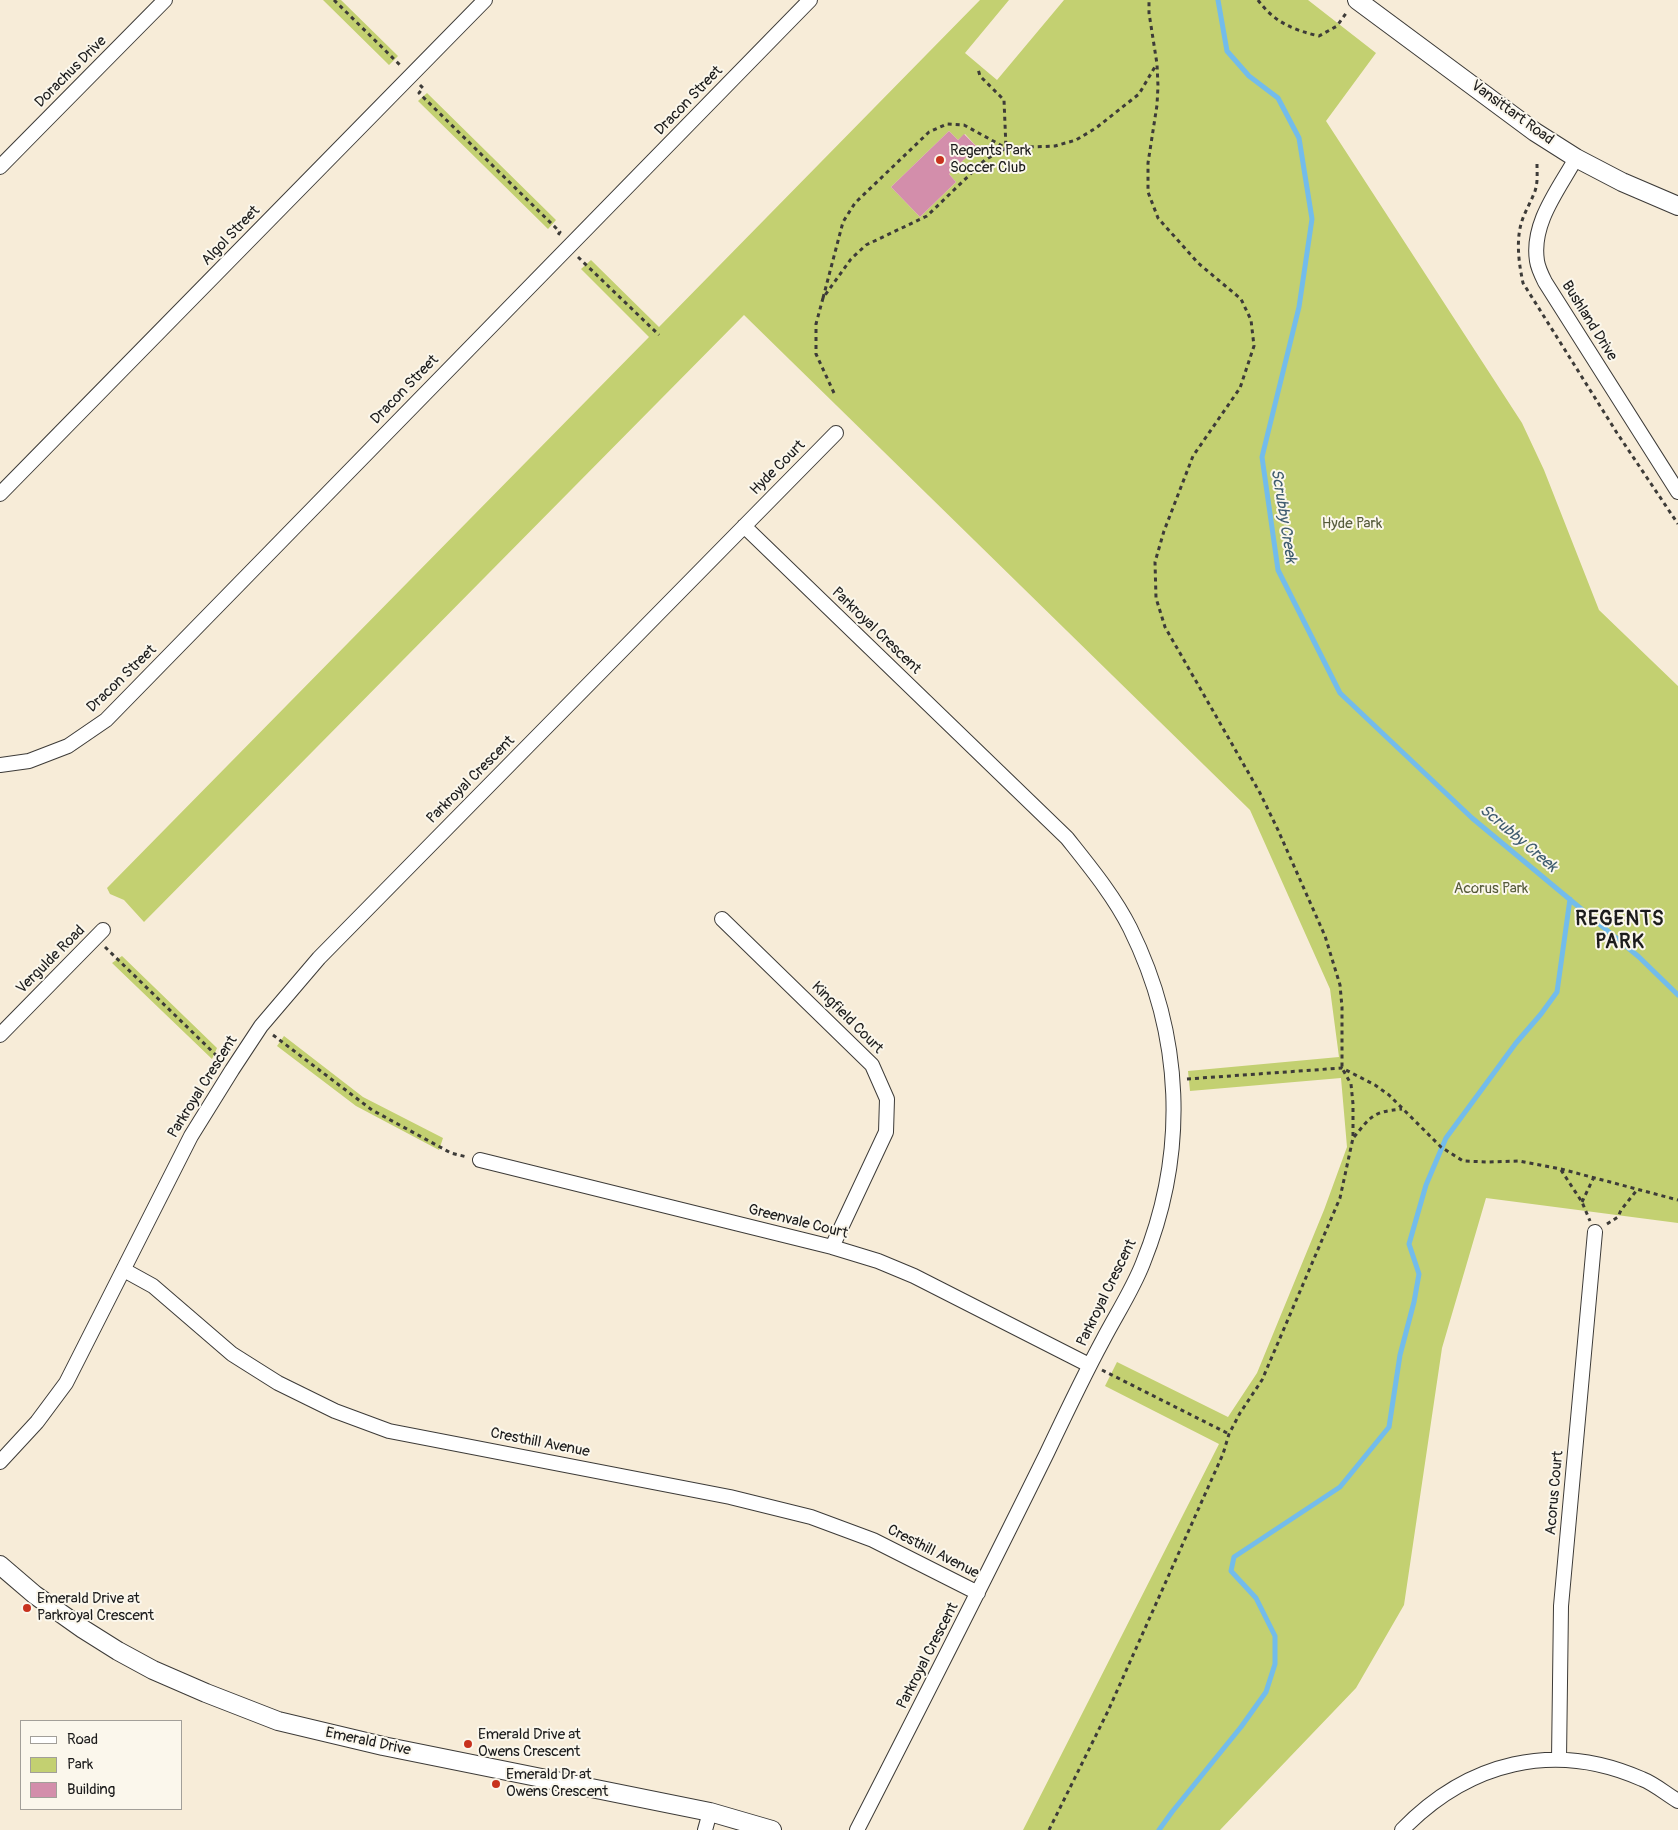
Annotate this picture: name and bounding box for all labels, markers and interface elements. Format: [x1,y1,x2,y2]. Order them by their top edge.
street label: Dorachus Drive [31,32,111,112]
street label: Dracon Street [651,62,727,140]
street label: Vansittart Road [1467,77,1557,149]
place label: Regents Park Soccer Club [950,142,1031,177]
marker: Regents Park Soccer Club [934,154,946,166]
street label: Algol Street [198,202,264,270]
street label: Bushland Drive [1557,278,1621,364]
street label: Dracon Street [367,351,443,429]
street label: Hyde Court [747,437,809,499]
water label: Scrubby Creek [1266,468,1300,564]
park label: Hyde Park [1322,515,1382,533]
street label: Parkroyal Crescent [828,584,924,678]
street label: Dracon Street [83,641,161,717]
street label: Parkroyal Crescent [423,732,519,828]
water label: Scrubby Creek [1475,801,1561,877]
park label: Acorus Park [1454,880,1528,898]
district label: REGENTS PARK [1574,908,1666,955]
street label: Vergulde Road [13,922,89,998]
street label: Kingfield Court [807,978,887,1058]
street label: Parkroyal Crescent [164,1033,242,1141]
street label: Greenvale Court [746,1201,850,1243]
street label: Parkroyal Crescent [1073,1236,1141,1350]
street label: Cresthill Avenue [489,1425,591,1461]
street label: Acorus Court [1542,1450,1568,1536]
street label: Cresthill Avenue [884,1521,982,1583]
place label: Emerald Drive at Parkroyal Crescent [37,1590,154,1625]
street label: Parkroyal Crescent [893,1600,963,1712]
marker: Emerald Drive at Parkroyal Crescent [21,1602,33,1614]
legend [20,1720,182,1810]
street label: Emerald Drive [324,1724,412,1760]
place label: Emerald Drive at Owens Crescent [478,1726,581,1761]
text: Road [67,1730,98,1749]
marker: Emerald Drive at Owens Crescent [462,1738,474,1750]
text: Park [67,1755,93,1774]
place label: Emerald Dr at Owens Crescent [506,1766,608,1801]
marker: Emerald Dr at Owens Crescent [490,1778,502,1790]
text: Building [67,1780,115,1799]

